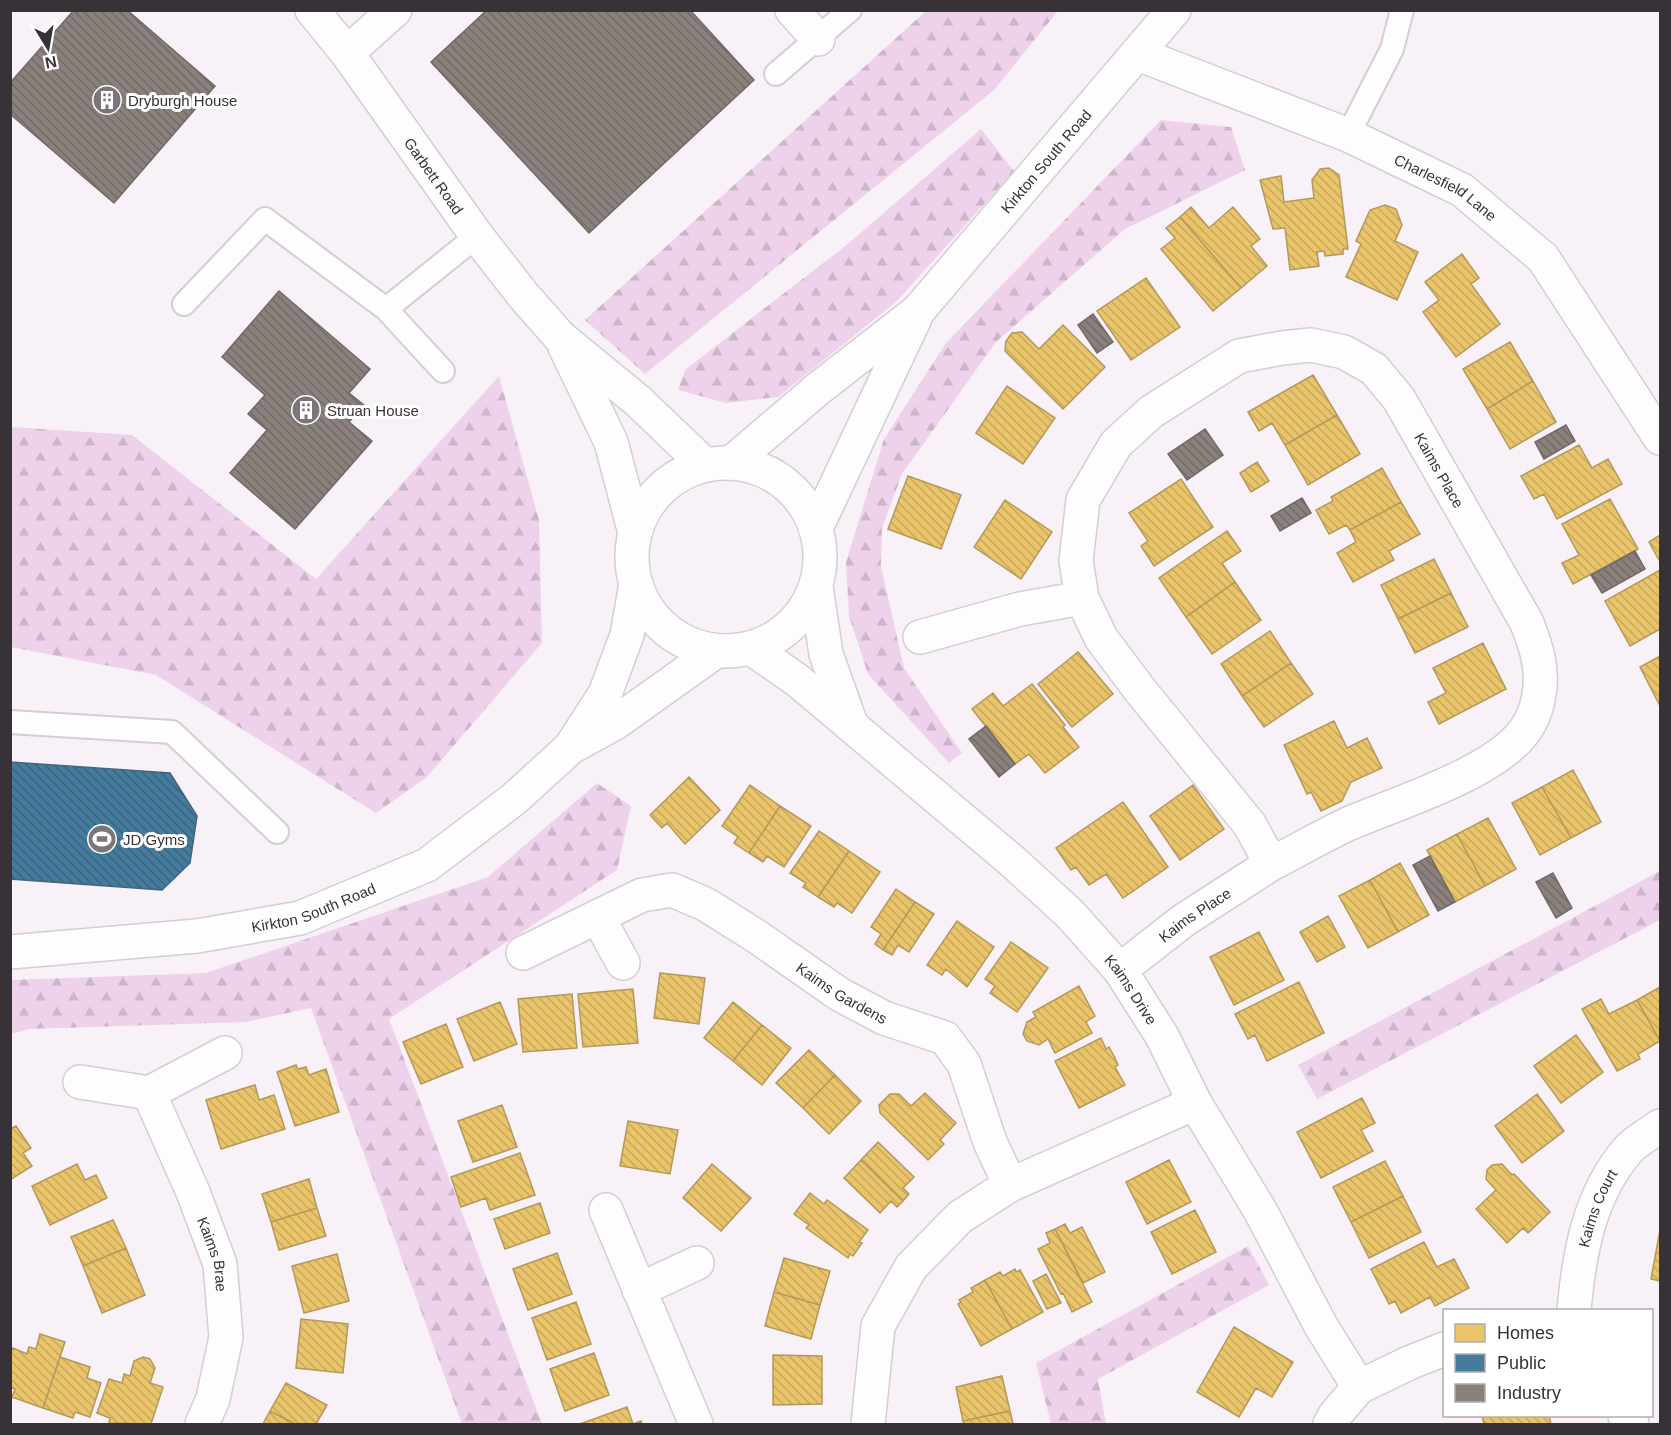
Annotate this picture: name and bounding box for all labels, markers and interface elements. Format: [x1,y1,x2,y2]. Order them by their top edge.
north arrow [18,18,78,78]
text: N [43,53,58,72]
building icon: Dryburgh House [91,84,123,116]
place label: Dryburgh House [128,92,237,109]
street label: Kirkton South Road [997,106,1094,216]
street label: Garbett Road [401,134,467,217]
street label: Charlesfield Lane [1392,150,1500,224]
building icon: Struan House [290,394,322,426]
place label: Struan House [327,402,419,419]
street label: Kaims Place [1412,430,1468,510]
sports icon: JD Gyms [86,823,118,855]
place label: JD Gyms [123,831,185,848]
street label: Kirkton South Road [250,879,378,935]
street label: Kaims Place [1155,884,1234,945]
street label: Kaims Drive [1102,951,1161,1027]
street label: Kaims Gardens [793,958,890,1027]
street label: Kaims Court [1575,1165,1620,1249]
street label: Kaims Brae [195,1214,231,1292]
legend [1443,1309,1653,1417]
text: Homes [1497,1323,1554,1343]
text: Public [1497,1353,1546,1373]
text: Industry [1497,1383,1561,1403]

